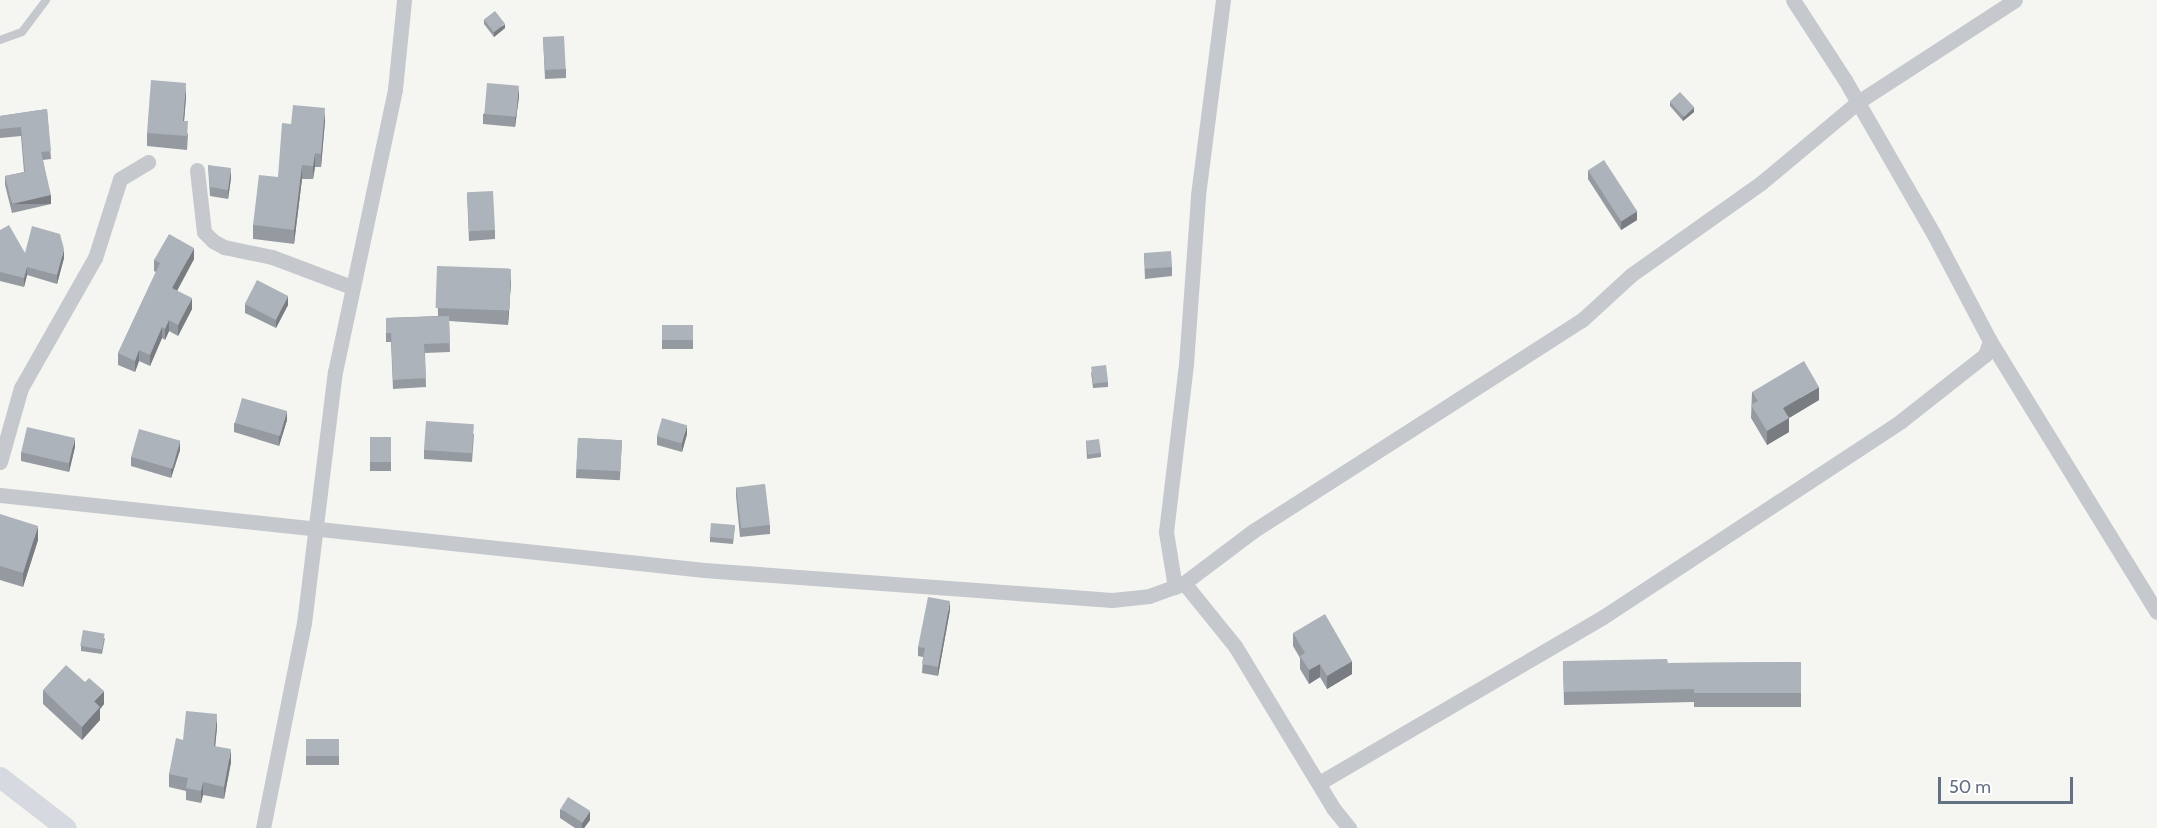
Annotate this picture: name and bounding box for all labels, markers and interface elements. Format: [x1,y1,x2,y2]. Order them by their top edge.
scale bar [1941,765,2076,803]
text: 50 m [1949,776,1991,798]

